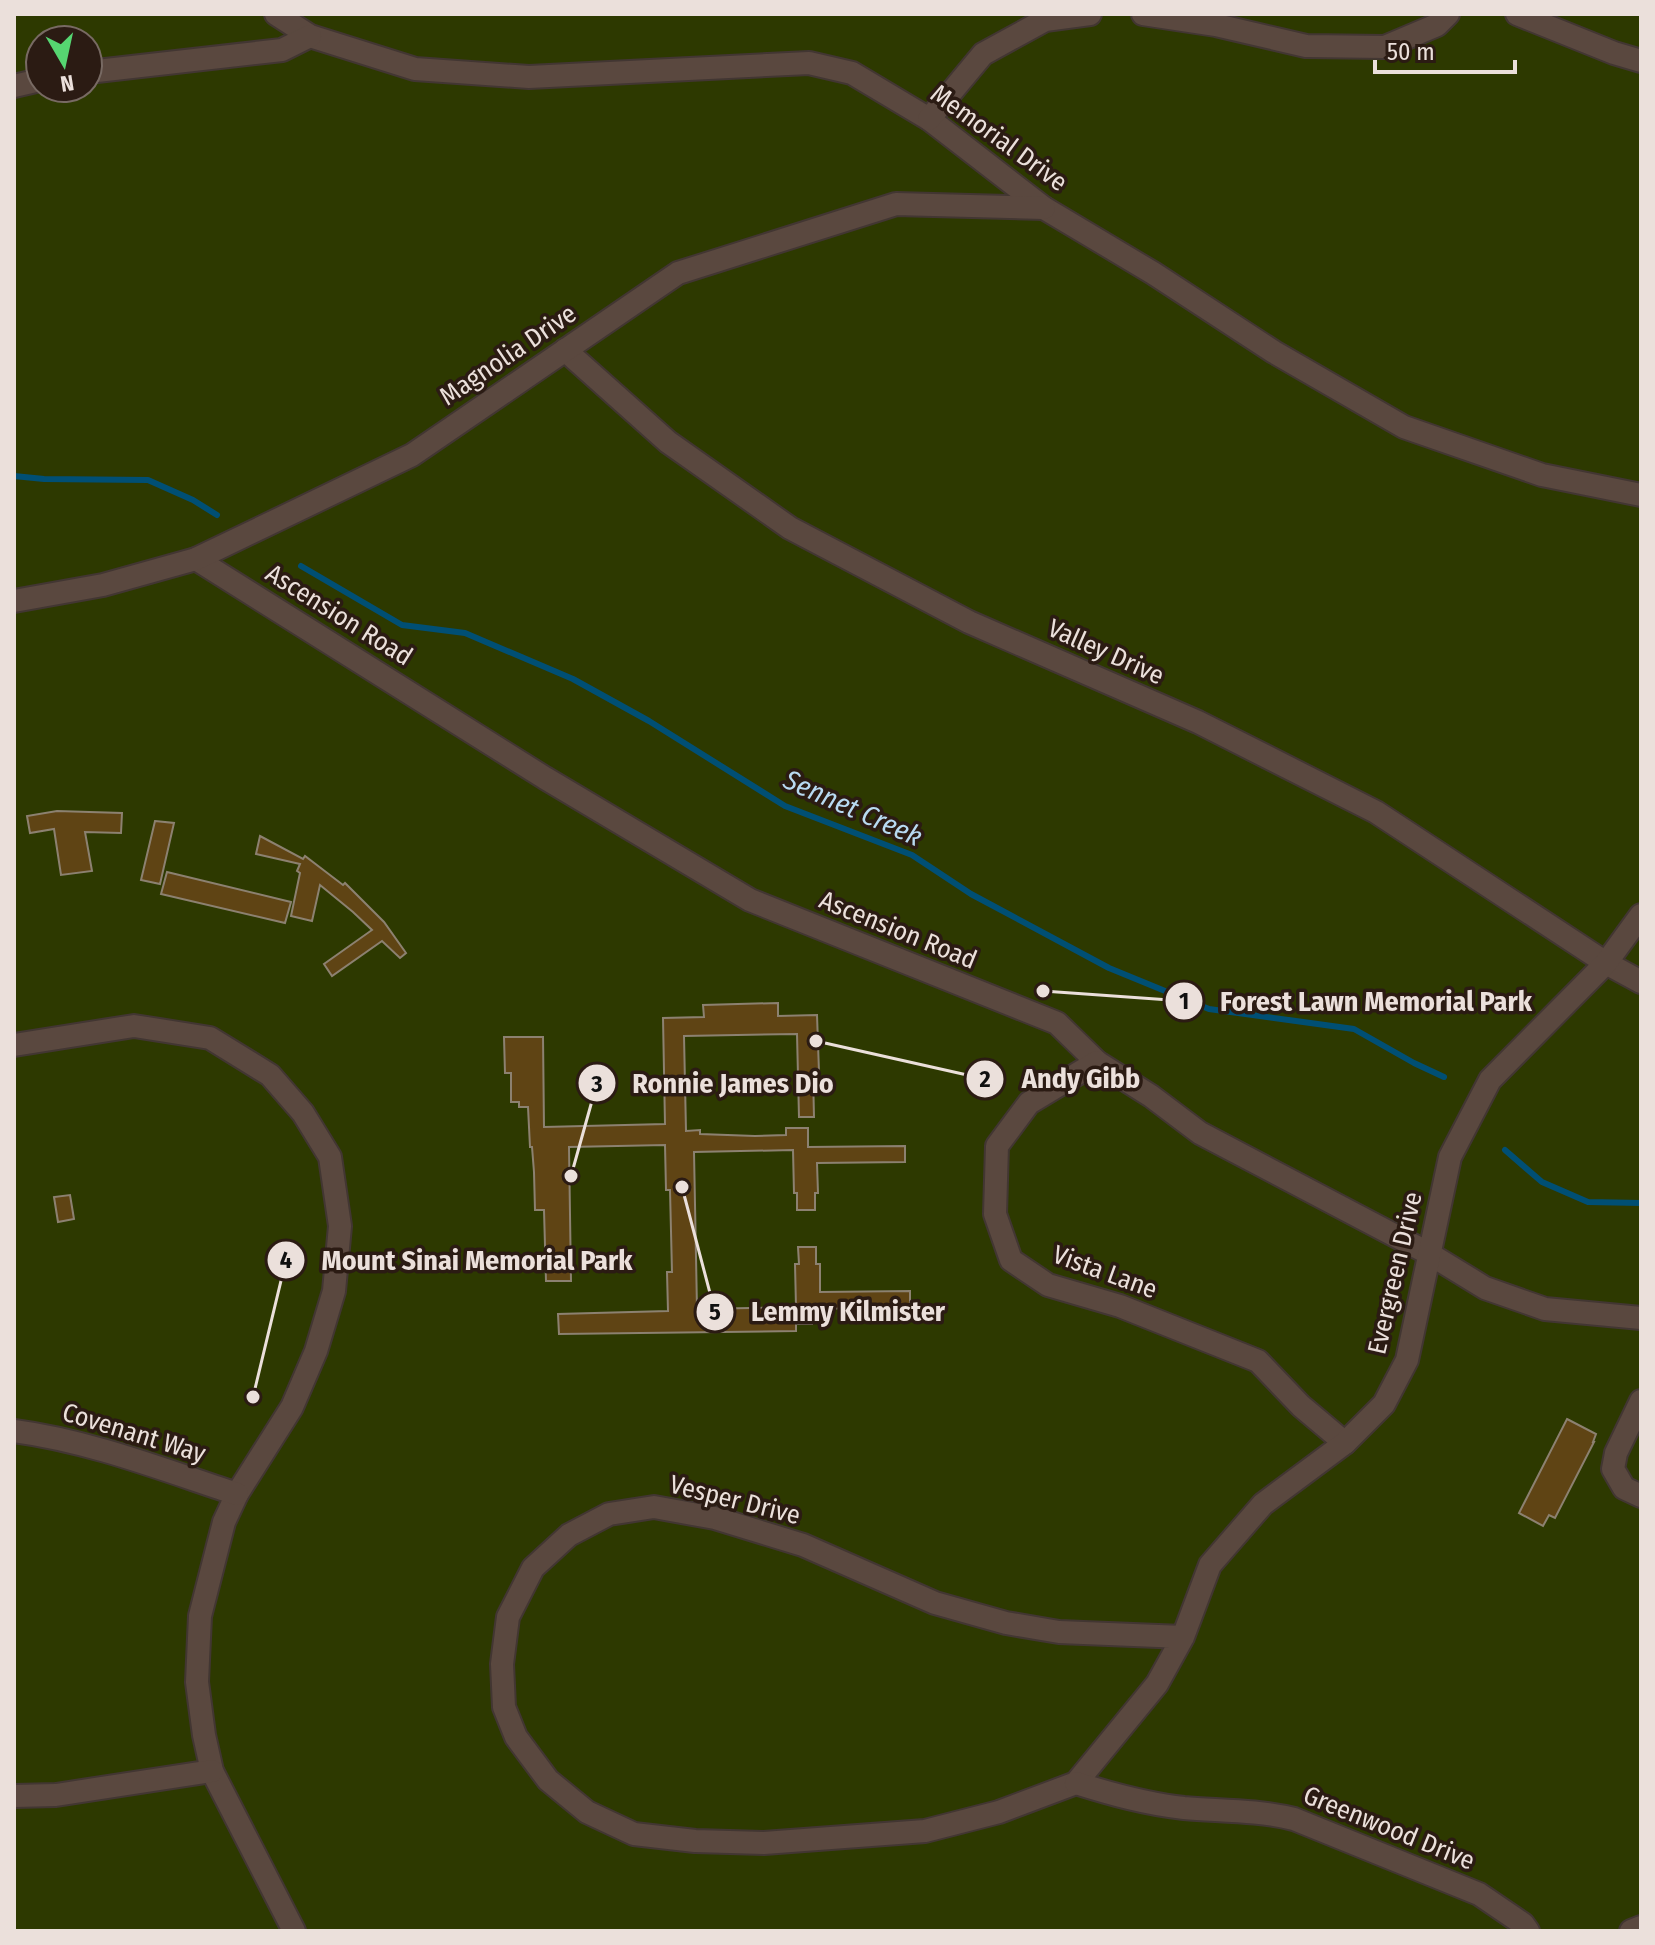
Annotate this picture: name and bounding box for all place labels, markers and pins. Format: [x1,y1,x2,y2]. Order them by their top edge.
callout: Forest Lawn Memorial Park [1164,975,1548,1027]
callout: Andy Gibb [965,1053,1156,1105]
callout: Ronnie James Dio [577,1057,850,1109]
callout: Mount Sinai Memorial Park [266,1234,649,1286]
callout: Lemmy Kilmister [695,1286,961,1338]

